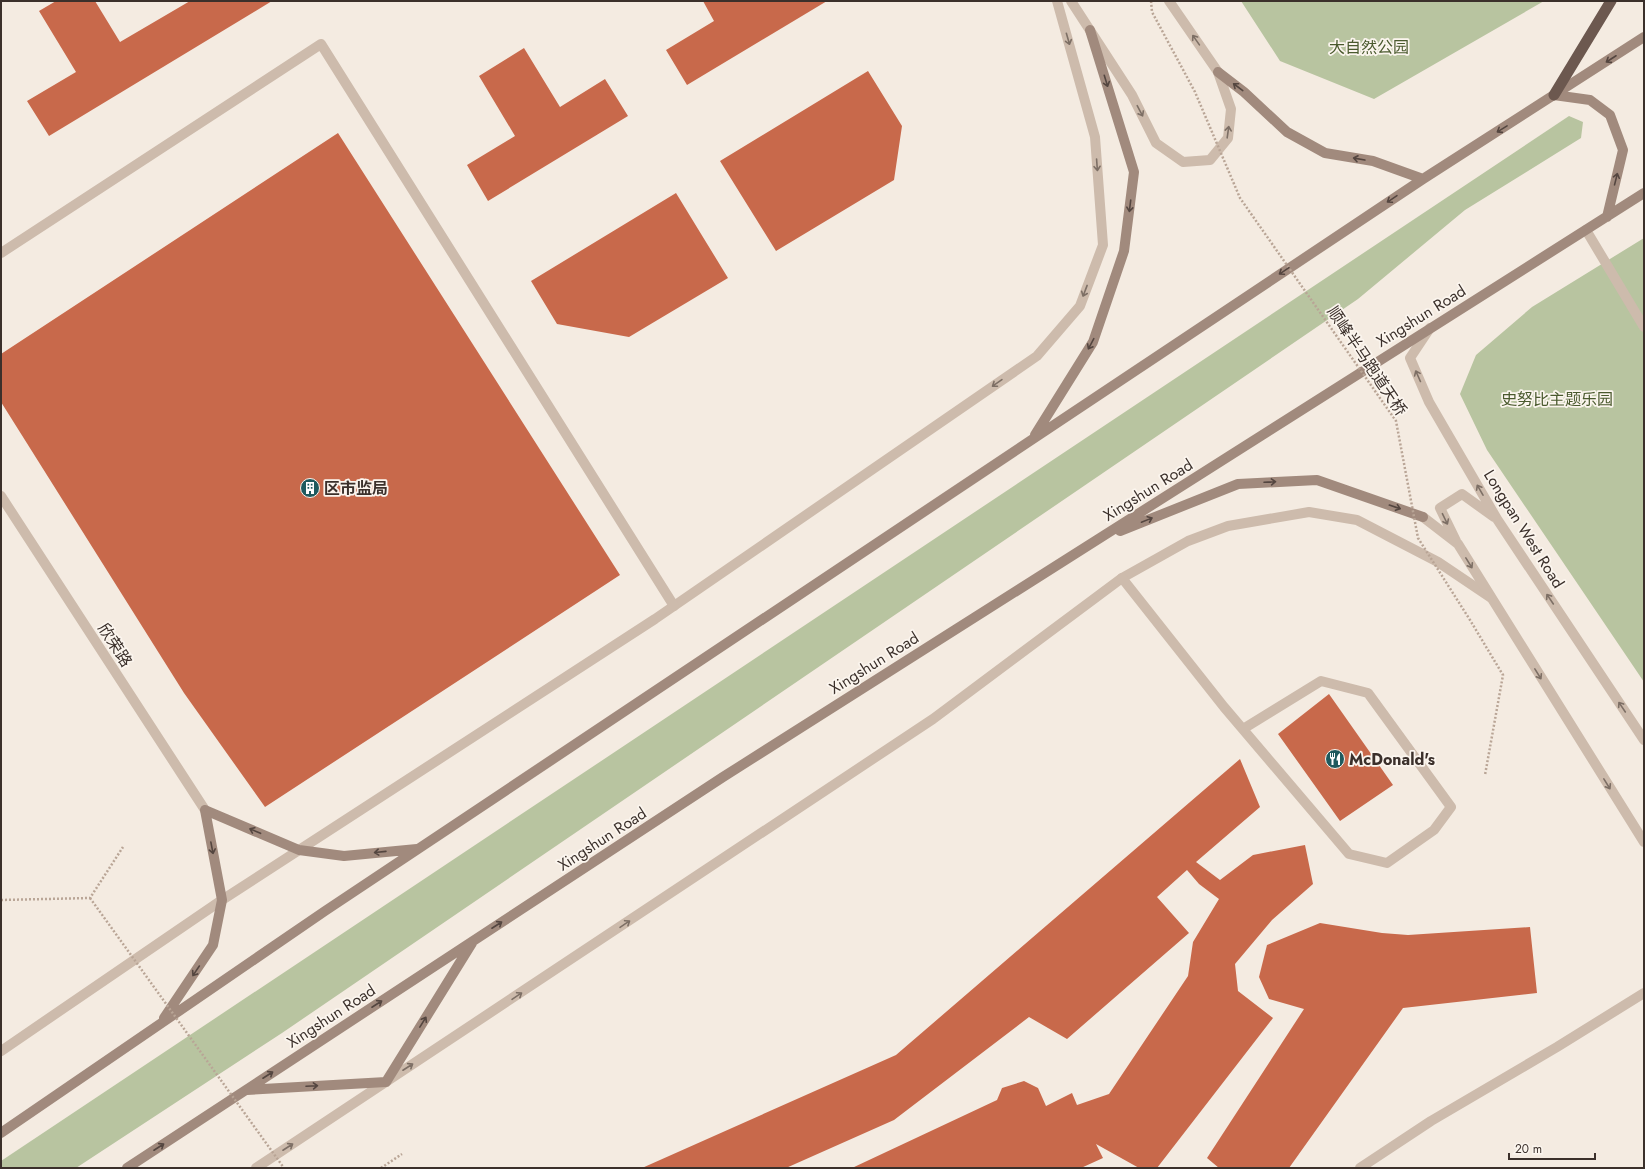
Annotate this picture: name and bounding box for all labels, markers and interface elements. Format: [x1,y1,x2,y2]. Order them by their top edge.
one-way arrow [1064,32,1072,45]
one-way arrow [1192,35,1200,46]
park label: 大自然公园 [1329,36,1409,59]
one-way arrow [1605,55,1617,63]
one-way arrow [1103,74,1110,87]
one-way arrow [1233,83,1244,92]
one-way arrow [1137,105,1144,117]
one-way arrow [1496,125,1508,133]
one-way arrow [1224,126,1232,139]
one-way arrow [1353,155,1366,163]
one-way arrow [1093,158,1100,171]
one-way arrow [1613,173,1621,186]
one-way arrow [1387,195,1398,203]
one-way arrow [1126,199,1133,212]
one-way arrow [1279,267,1290,275]
street label: Xingshun Road [1372,279,1470,353]
one-way arrow [1081,285,1089,297]
street label: 顺峰半马跑道天桥 [1322,302,1412,420]
one-way arrow [1087,338,1094,350]
one-way arrow [1414,370,1421,382]
one-way arrow [991,379,1002,387]
park label: 史努比主题乐园 [1501,388,1613,411]
street label: Xingshun Road [1099,453,1197,527]
street label: Longpan West Road [1478,465,1570,593]
building icon: 区市监局 [299,477,321,499]
place label: 区市监局 [324,477,388,500]
one-way arrow [1263,479,1276,486]
one-way arrow [1475,484,1483,496]
one-way arrow [1389,504,1401,512]
one-way arrow [1442,513,1449,525]
one-way arrow [1140,516,1152,524]
one-way arrow [1466,557,1474,569]
one-way arrow [1546,594,1554,605]
street label: 欣荣路 [92,619,138,671]
street label: Xingshun Road [825,626,923,700]
one-way arrow [1535,668,1543,680]
one-way arrow [1618,702,1626,713]
restaurant icon: McDonald's [1324,748,1346,770]
place label: McDonald's [1349,748,1435,771]
one-way arrow [1604,778,1612,790]
street label: Xingshun Road [553,802,651,876]
one-way arrow [249,827,261,834]
one-way arrow [208,841,216,854]
one-way arrow [374,848,387,856]
one-way arrow [619,920,630,928]
one-way arrow [491,921,502,929]
one-way arrow [192,965,200,976]
street label: Xingshun Road [282,979,380,1053]
one-way arrow [511,991,523,999]
one-way arrow [371,1000,382,1008]
one-way arrow [419,1017,427,1028]
one-way arrow [403,1063,414,1071]
one-way arrow [262,1071,274,1079]
one-way arrow [305,1083,318,1090]
scale bar [1509,1135,1595,1161]
text: 20 m [1515,1140,1542,1158]
one-way arrow [154,1142,165,1151]
one-way arrow [282,1142,294,1150]

